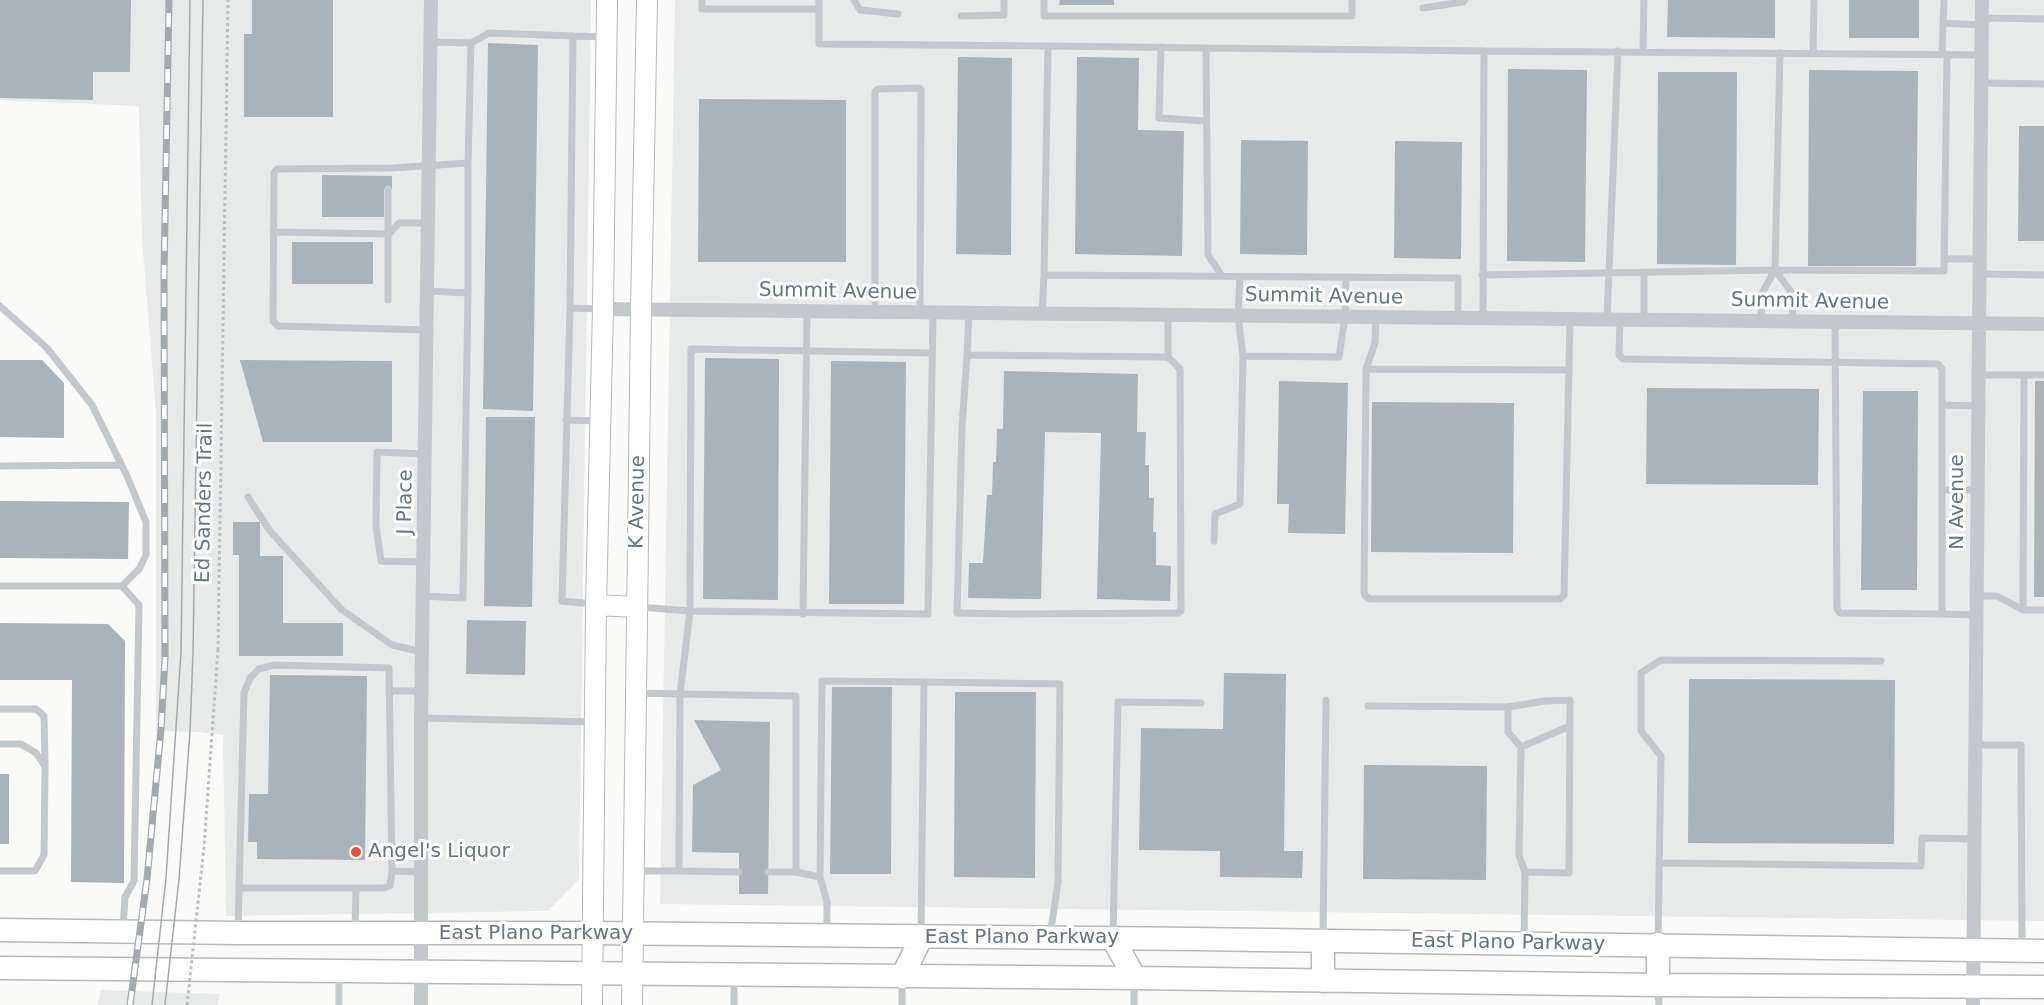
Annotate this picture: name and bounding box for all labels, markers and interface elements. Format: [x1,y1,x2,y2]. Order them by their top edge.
street label: Summit Avenue [759,279,917,305]
street label: Summit Avenue [1245,284,1403,310]
street label: Summit Avenue [1731,289,1889,315]
street label: Ed Sanders Trail [192,423,218,583]
street label: N Avenue [1946,454,1970,550]
street label: K Avenue [625,455,651,549]
street label: J Place [393,469,419,535]
place label: Angel's Liquor [368,840,510,864]
marker: Angel's Liquor [349,845,363,859]
street label: East Plano Parkway [439,922,633,946]
street label: East Plano Parkway [925,926,1119,950]
street label: East Plano Parkway [1411,929,1605,957]

